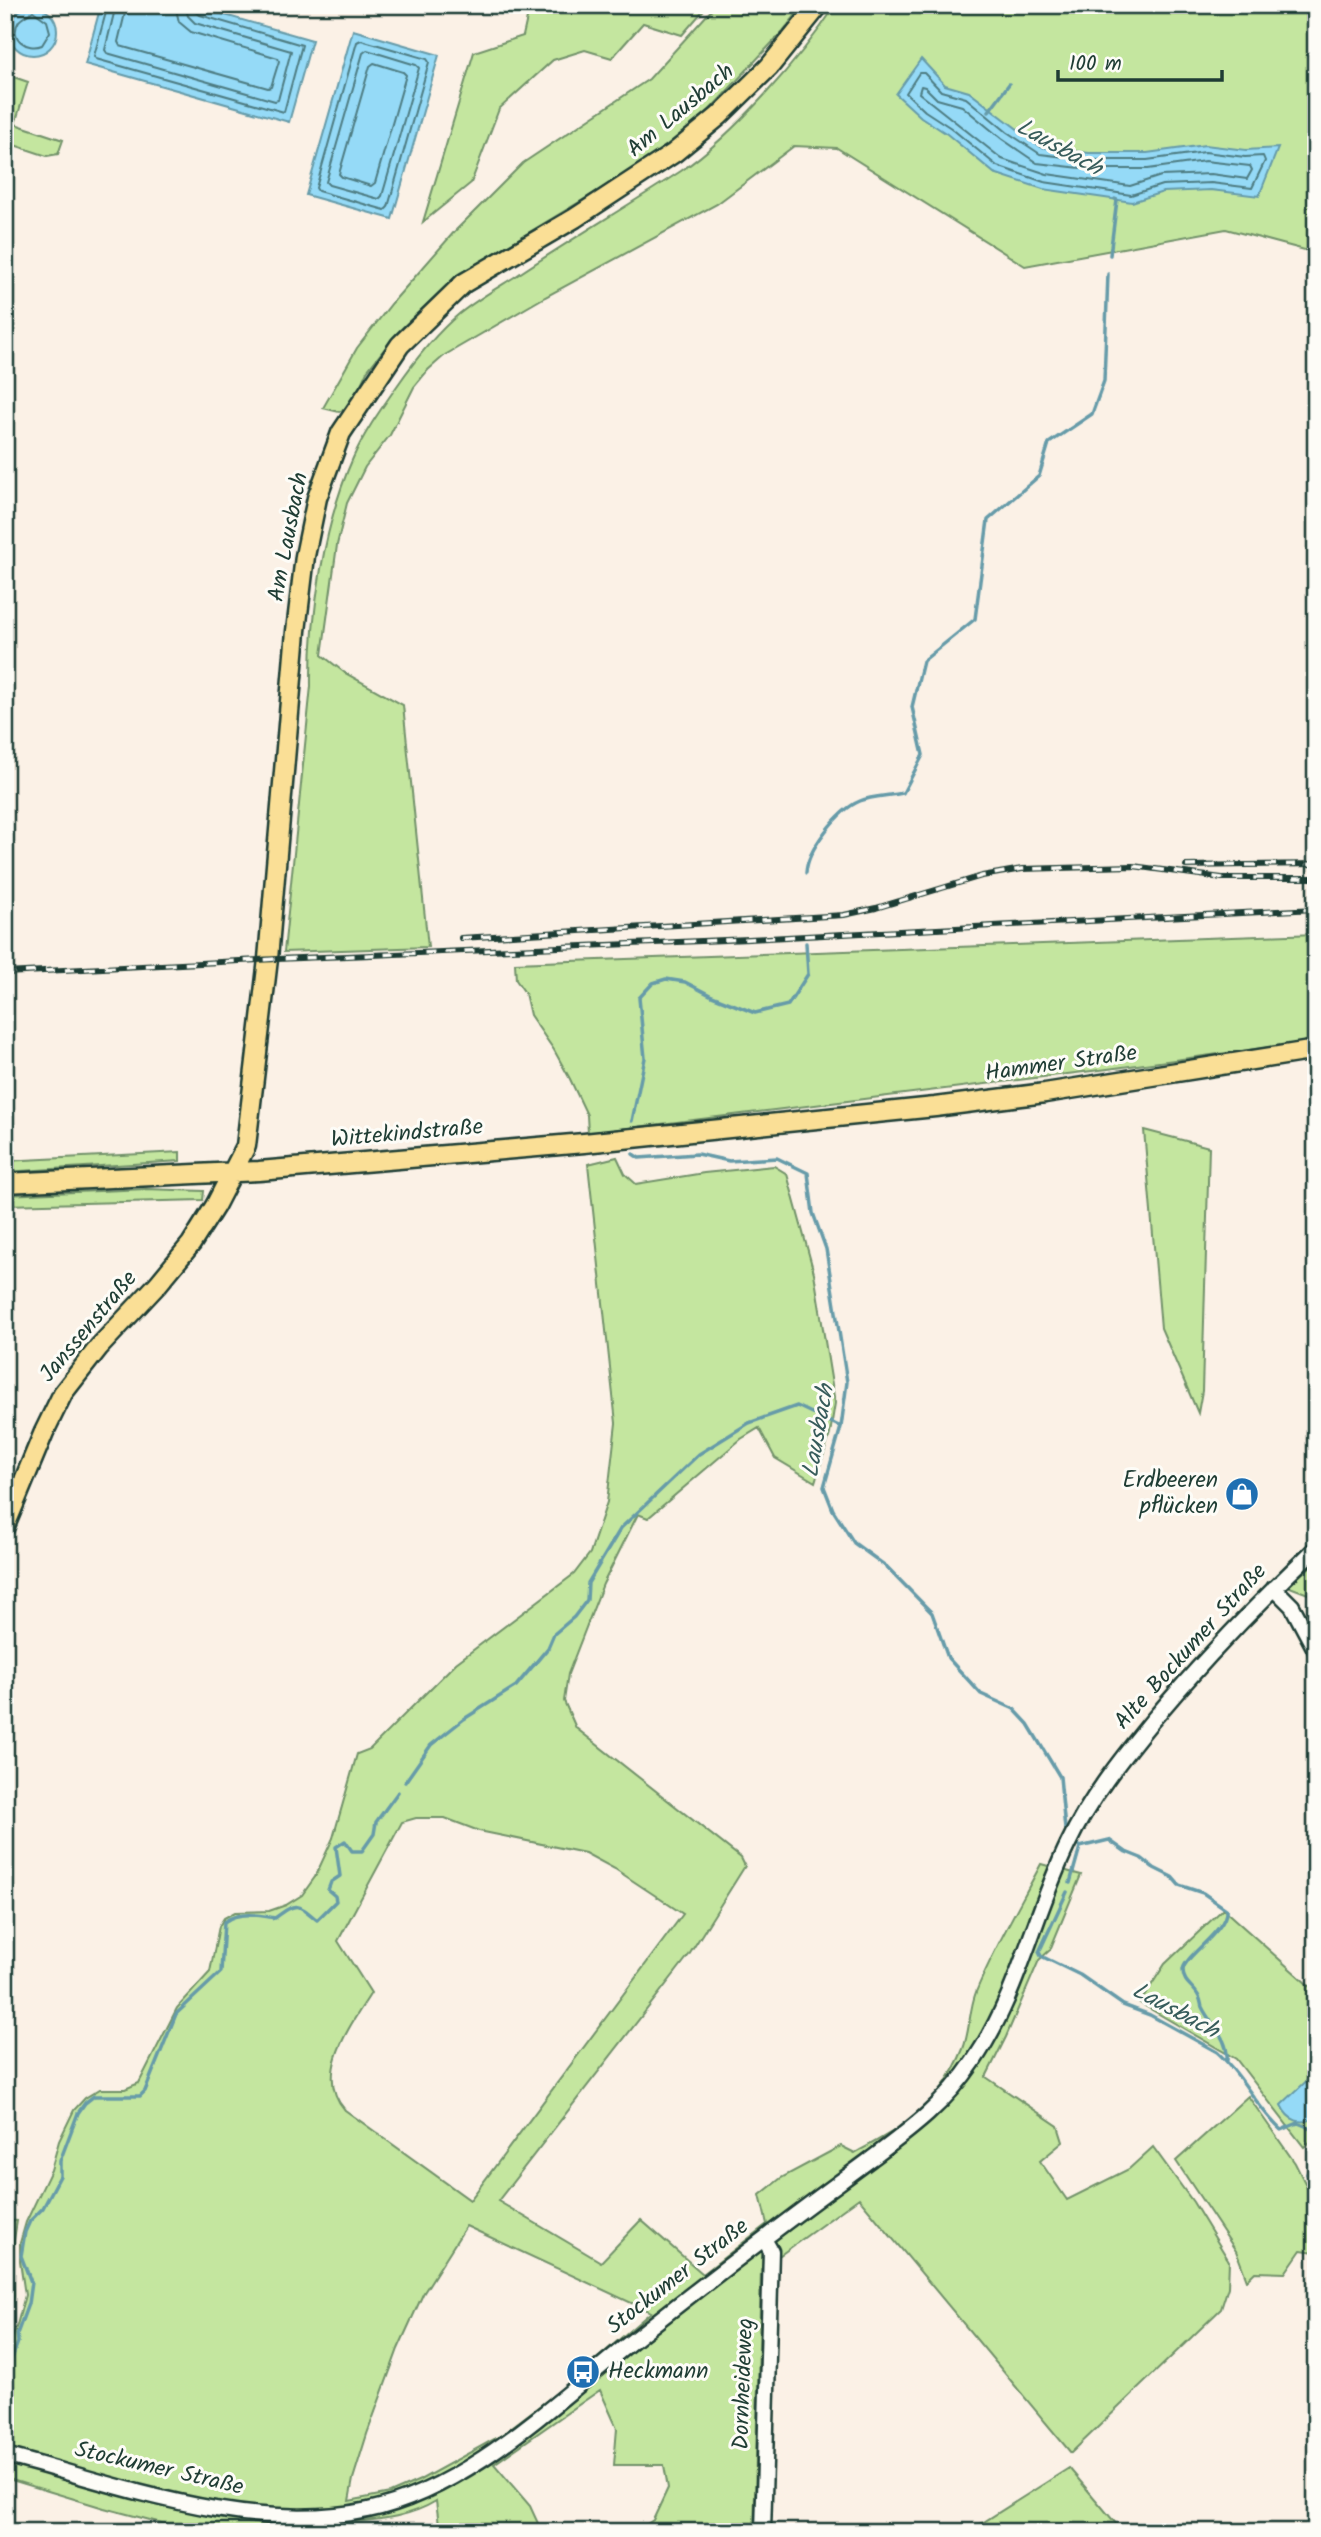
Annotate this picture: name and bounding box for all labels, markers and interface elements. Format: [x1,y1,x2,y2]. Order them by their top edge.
scale bar [1058,38,1223,82]
text: 100 m [1069,48,1122,81]
street label: Am Lausbach [619,55,743,167]
water label: Lausbach [1009,108,1111,189]
street label: Am Lausbach [259,469,319,605]
street label: Hammer Straße [983,1036,1139,1092]
street label: Wittekindstraße [329,1109,485,1159]
street label: Janssenstraße [31,1263,147,1391]
water label: Lausbach [792,1379,847,1480]
place label: Erdbeeren pflücken [1122,1463,1218,1525]
shop icon: Erdbeeren pflücken [1223,1475,1261,1513]
street label: Alte Bockumer Straße [1106,1555,1276,1739]
water label: Lausbach [1125,1972,1227,2051]
street label: Stockumer Straße [599,2210,757,2344]
street label: Dornheideweg [724,2317,764,2451]
bus stop icon: Heckmann [564,2353,602,2391]
place label: Heckmann [608,2354,708,2390]
street label: Stockumer Straße [71,2432,247,2506]

